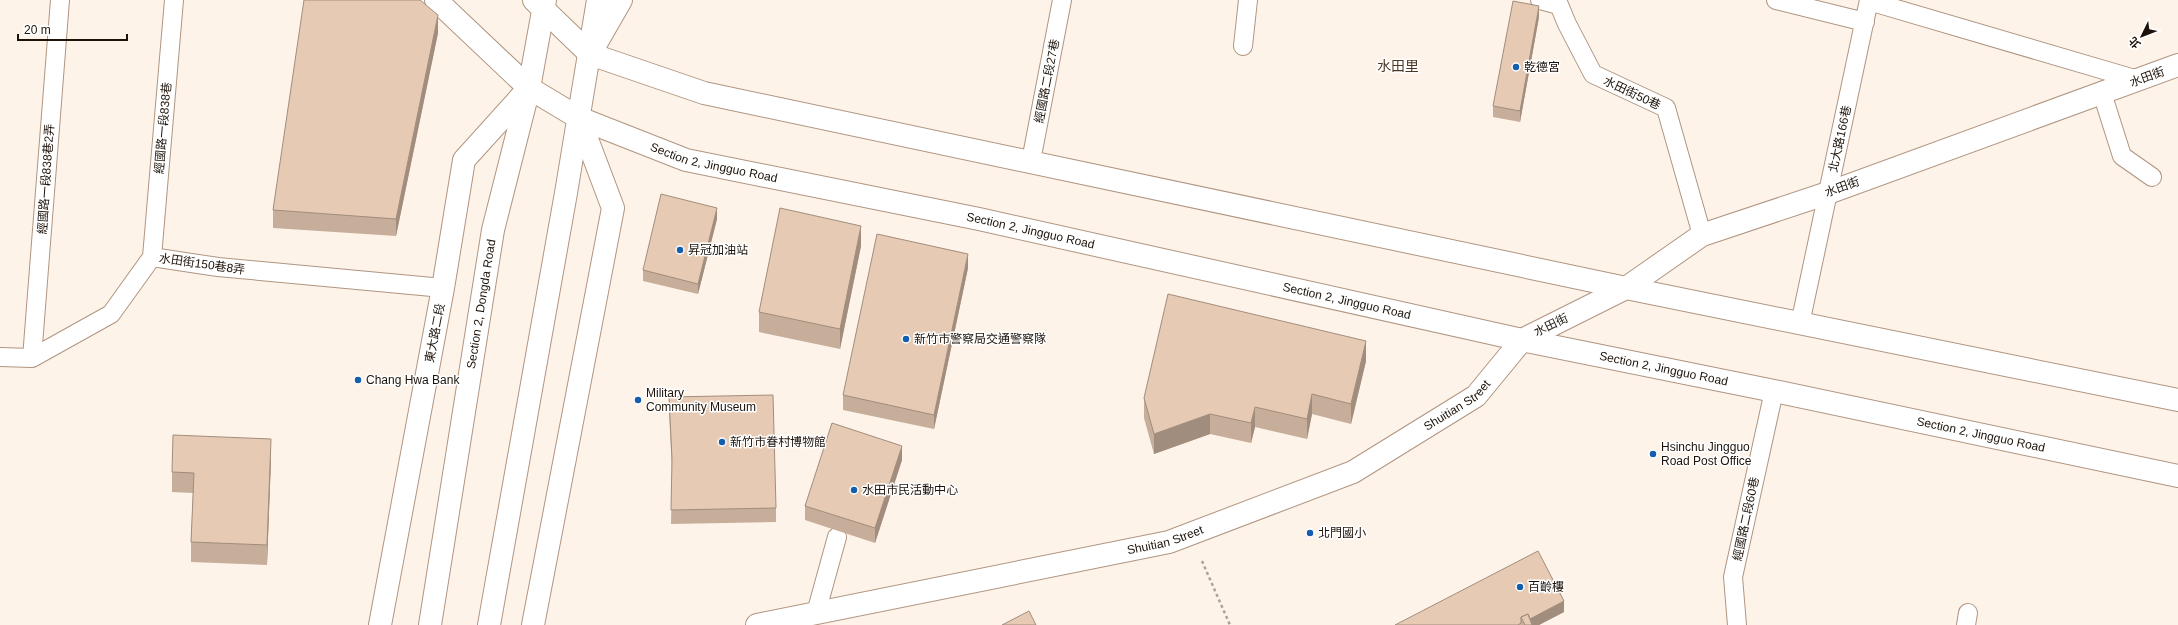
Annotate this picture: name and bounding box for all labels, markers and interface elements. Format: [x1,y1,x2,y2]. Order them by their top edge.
scale bar [18,16,127,42]
north arrow [2122,16,2162,56]
text: 20 m [24,23,51,37]
text: 北 [2127,35,2143,51]
street label: 經國路二段27巷 [1032,38,1062,124]
district label: 水田里 [1377,58,1419,74]
place label: 乾德宮 [1524,60,1560,74]
marker: 乾德宮 [1511,62,1521,72]
street label: 水田街 [2128,64,2166,90]
street label: 水田街50巷 [1601,74,1663,112]
street label: 經國路一段838巷 [152,82,174,174]
street label: 北大路166巷 [1826,104,1854,174]
street label: 經國路一段838巷2弄 [35,123,57,235]
street label: Section 2, Jingguo Road [648,140,779,185]
street label: 水田街 [1823,174,1861,200]
street label: Section 2, Jingguo Road [965,210,1096,252]
street label: Section 2, Dongda Road [464,238,498,370]
place label: 昇冠加油站 [688,243,748,257]
marker: 昇冠加油站 [675,245,685,255]
street label: 水田街150巷8弄 [158,251,246,277]
street label: Section 2, Jingguo Road [1281,280,1412,322]
street label: 東大路二段 [422,302,448,364]
street label: 水田街 [1532,311,1570,339]
place label: 新竹市警察局交通警察隊 [914,332,1046,346]
marker: 新竹市警察局交通警察隊 [901,334,911,344]
street label: Section 2, Jingguo Road [1598,349,1729,389]
place label: Chang Hwa Bank [366,373,460,387]
marker: Chang Hwa Bank [353,375,363,385]
street label: Shuitian Street [1421,377,1494,434]
place label: Military Community Museum [646,386,756,414]
marker: Military Community Museum [633,395,643,405]
street label: Section 2, Jingguo Road [1915,414,2046,455]
place label: 新竹市眷村博物館 [730,435,826,449]
marker: 新竹市眷村博物館 [717,437,727,447]
place label: Hsinchu Jingguo Road Post Office [1661,440,1752,468]
marker: Hsinchu Jingguo Road Post Office [1648,449,1658,459]
street label: 經國路二段60巷 [1730,476,1762,562]
place label: 水田市民活動中心 [862,483,958,497]
marker: 水田市民活動中心 [849,485,859,495]
street label: Shuitian Street [1126,522,1206,557]
place label: 北門國小 [1318,526,1366,540]
marker: 北門國小 [1305,528,1315,538]
place label: 百齡樓 [1528,580,1564,594]
marker: 百齡樓 [1515,582,1525,592]

